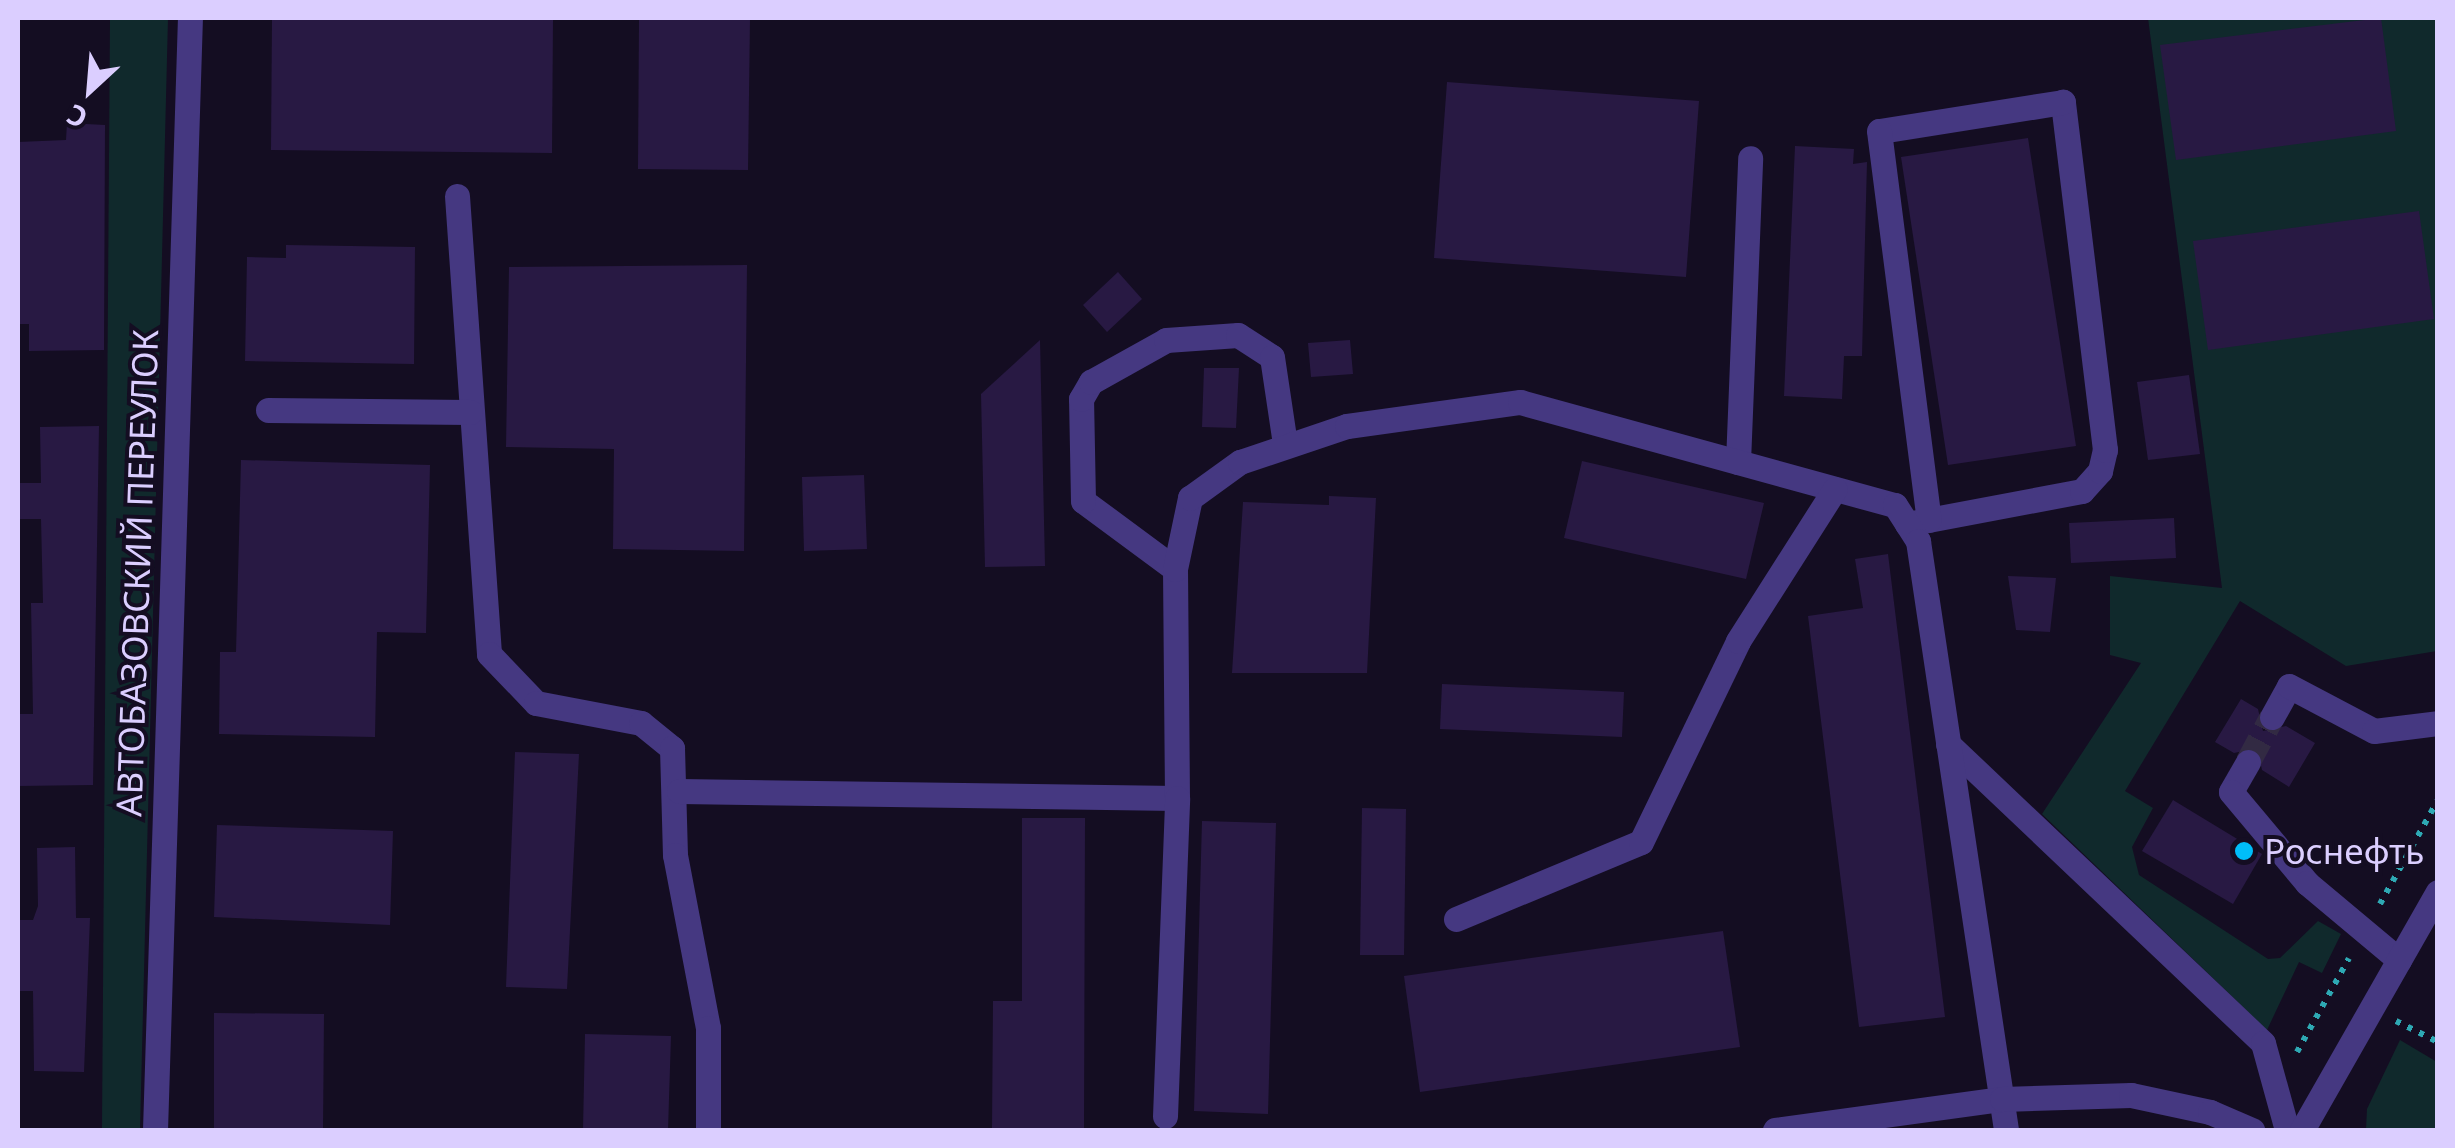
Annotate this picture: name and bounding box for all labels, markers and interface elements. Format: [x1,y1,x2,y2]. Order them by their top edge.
north arrow [40,40,140,140]
text: С [60,96,93,138]
street label: АВТОБАЗОВСКИЙ ПЕРЕУЛОК [108,329,166,817]
place label: Роснефть [2264,830,2424,872]
marker: Роснефть [2233,840,2255,862]

